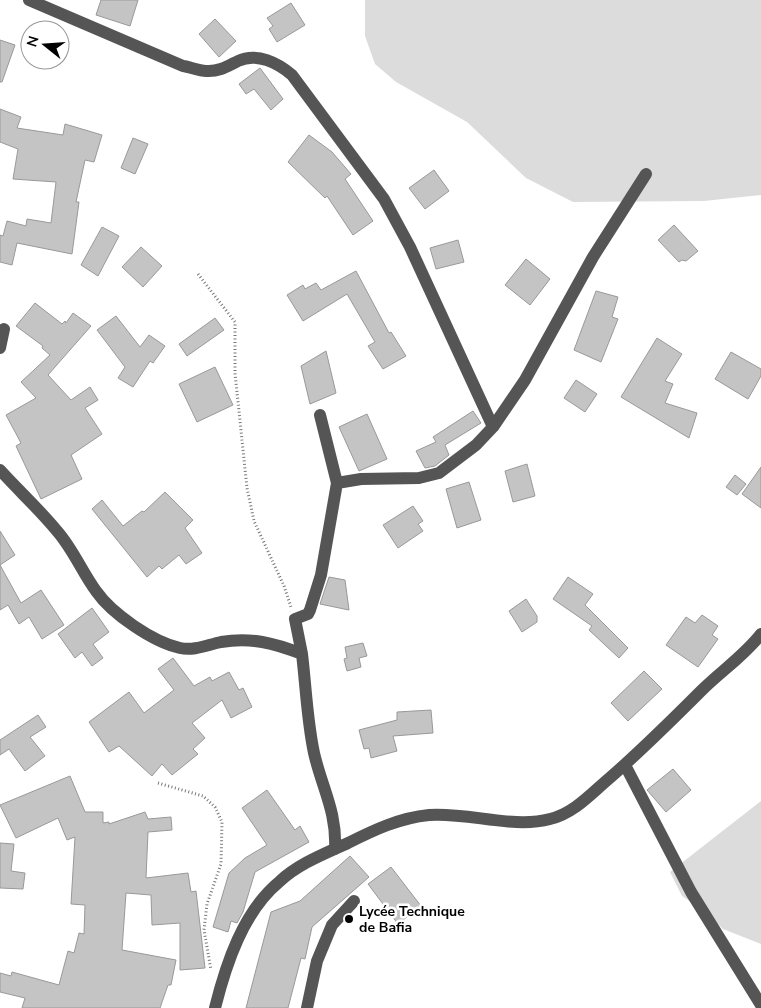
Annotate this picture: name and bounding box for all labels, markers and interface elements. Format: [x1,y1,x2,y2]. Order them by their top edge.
north arrow [20,20,70,70]
text: N [22,34,44,49]
place label: Lycée Technique de Bafia [359,902,465,937]
marker: Lycée Technique de Bafia [343,913,355,925]

